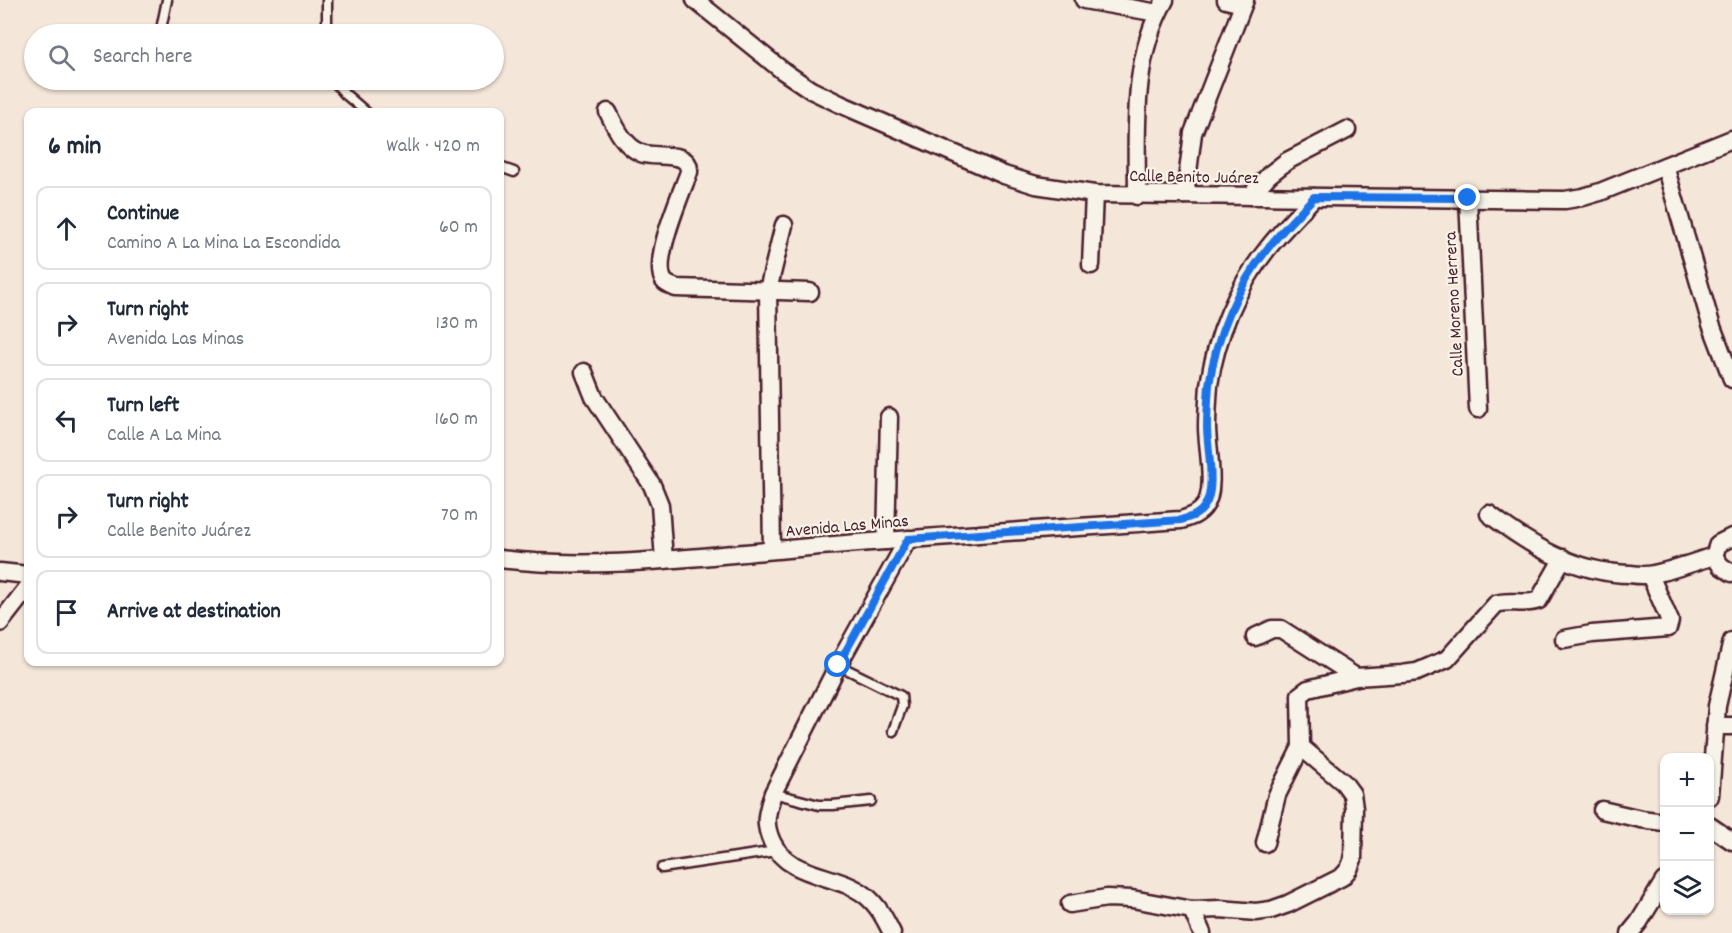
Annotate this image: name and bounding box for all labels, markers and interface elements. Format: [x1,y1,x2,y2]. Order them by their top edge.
search box [24,24,504,90]
icon: search [45,41,78,74]
text: Search here [93,42,192,73]
text: 6 min [48,129,101,166]
text: Walk · 420 m [386,133,480,161]
street label: Calle Benito Juárez [1129,165,1259,192]
route end [1454,184,1480,210]
text: Continue [107,199,179,230]
icon: ahead [50,212,83,245]
text: 60 m [439,214,478,242]
text: Camino A La Mina La Escondida [107,230,340,258]
street label: Calle Moreno Herrera [1439,230,1472,377]
text: Turn right [107,295,189,326]
icon: right [50,308,83,341]
text: 130 m [436,310,478,338]
text: Avenida Las Minas [107,326,244,354]
text: Turn left [107,391,179,422]
icon: left [50,404,83,437]
text: 160 m [435,406,478,434]
text: Calle A La Mina [107,422,221,450]
text: Turn right [107,487,189,518]
icon: right [50,500,83,533]
text: 70 m [441,502,478,530]
street label: Avenida Las Minas [785,510,910,545]
text: Calle Benito Juárez [107,518,251,546]
icon: arrive [50,596,83,629]
text: Arrive at destination [107,597,281,628]
route start [824,651,850,677]
map controls [1660,753,1714,915]
button: + [1660,753,1714,807]
button: − [1660,807,1714,861]
button: layers [1660,861,1714,915]

